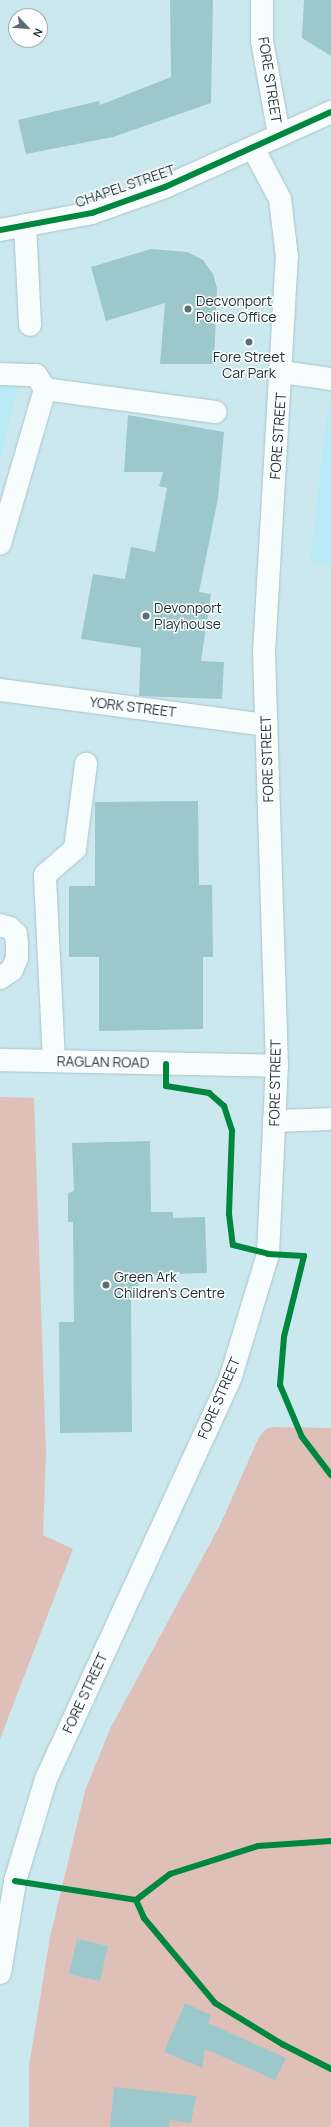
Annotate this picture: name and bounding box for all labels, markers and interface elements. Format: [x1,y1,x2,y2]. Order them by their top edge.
north arrow [8,8,48,48]
text: N [30,26,47,40]
street label: FORE STREET [255,36,285,124]
street label: CHAPEL STREET [73,161,177,211]
place label: Decvonport Police Office [196,293,276,326]
marker: Decvonport Police Office [183,304,193,314]
marker: Fore Street Car Park [244,337,254,347]
place label: Fore Street Car Park [213,349,285,382]
street label: FORE STREET [267,392,289,480]
place label: Devonport Playhouse [154,600,222,632]
marker: Devonport Playhouse [141,611,151,621]
street label: YORK STREET [89,693,177,721]
street label: FORE STREET [257,715,277,803]
street label: FORE STREET [266,1039,284,1127]
street label: RAGLAN ROAD [57,1053,149,1071]
place label: Green Ark Children's Centre [114,1269,225,1302]
marker: Green Ark Children's Centre [101,1280,111,1290]
street label: FORE STREET [194,1355,244,1441]
street label: FORE STREET [59,1650,111,1736]

